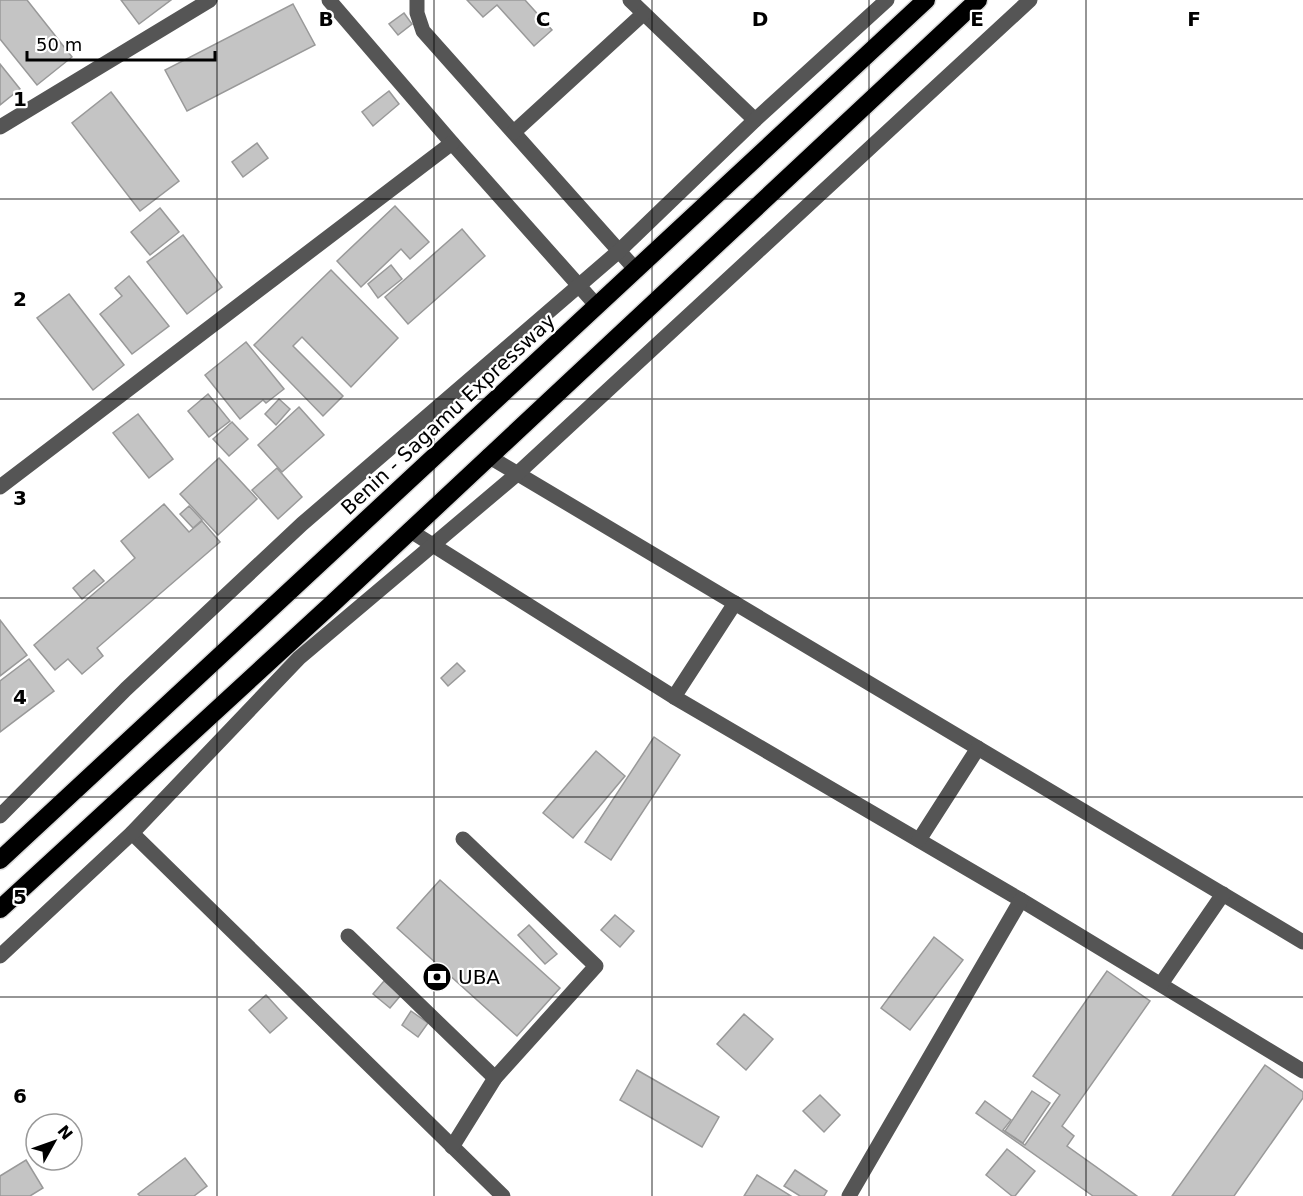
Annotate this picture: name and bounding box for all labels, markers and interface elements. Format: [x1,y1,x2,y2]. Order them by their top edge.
text: B [318,7,334,31]
text: C [536,7,550,31]
text: D [752,7,768,31]
text: E [970,7,984,31]
text: F [1187,7,1201,31]
scale bar [27,24,214,62]
text: 50 m [36,34,82,55]
text: 1 [13,87,27,111]
text: 2 [13,287,27,311]
street label: Benin - Sagamu Expressway [336,308,560,520]
text: 3 [13,486,27,510]
text: 4 [13,685,27,709]
text: 5 [13,885,27,909]
bank icon: UBA [421,961,453,993]
place label: UBA [458,965,500,989]
text: 6 [13,1084,27,1108]
north arrow [24,1112,84,1172]
text: N [54,1121,77,1144]

